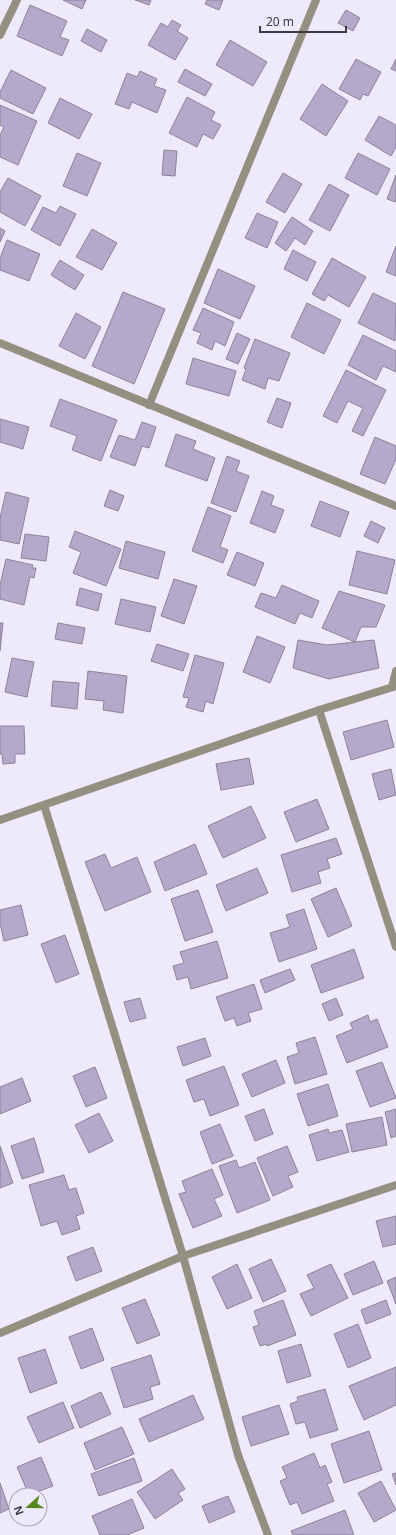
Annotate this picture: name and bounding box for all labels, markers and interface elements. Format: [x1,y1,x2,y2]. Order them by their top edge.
scale bar [260,8,346,34]
text: 20 m [266,13,294,30]
north arrow [8,1487,48,1527]
text: N [10,1504,27,1518]

